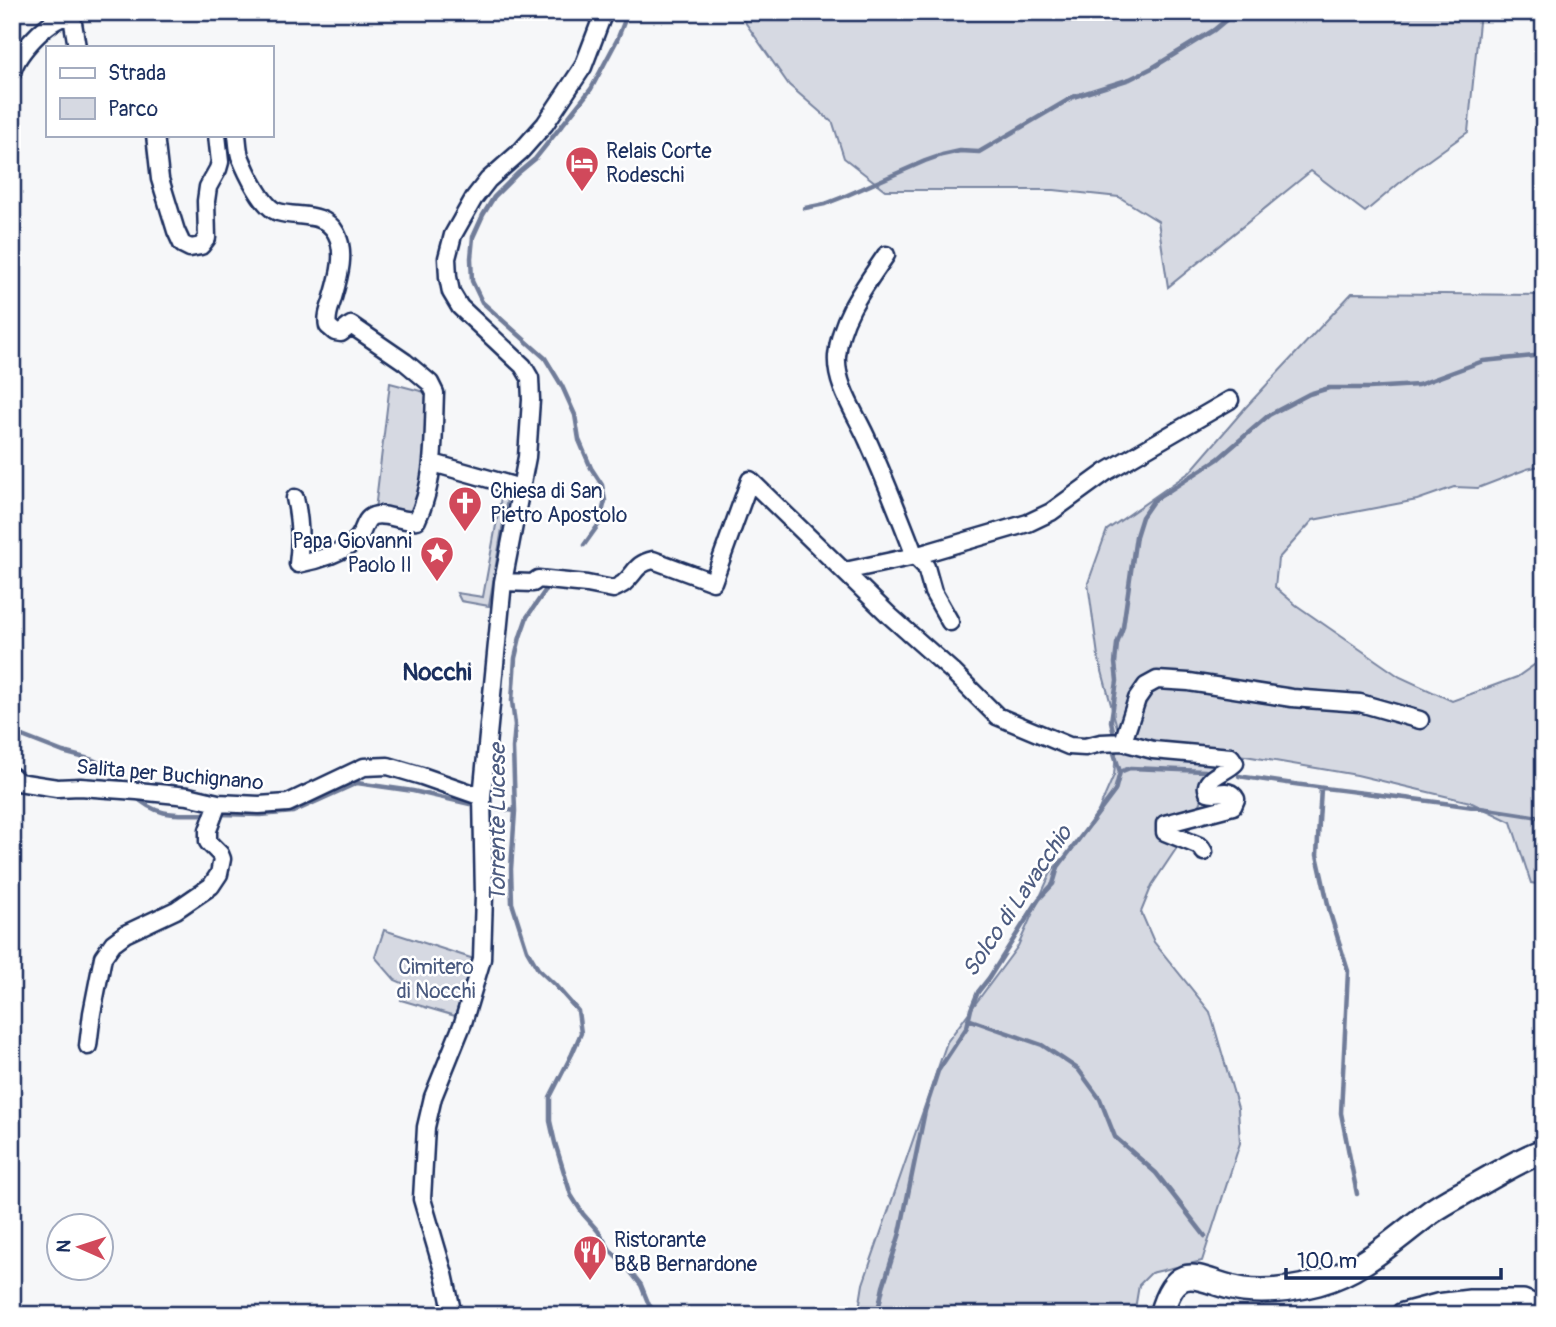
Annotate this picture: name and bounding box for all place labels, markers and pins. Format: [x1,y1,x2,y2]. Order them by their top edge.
place label: Relais Corte Rodeschi [606,138,712,189]
hotel icon: Relais Corte Rodeschi [563,144,601,193]
place label: Chiesa di San Pietro Apostolo [490,478,627,529]
church icon: Chiesa di San Pietro Apostolo [446,484,484,533]
place label: Papa Giovanni Paolo II [292,528,412,579]
place icon: Papa Giovanni Paolo II [418,534,456,583]
place label: Ristorante B&B Bernardone [614,1227,758,1278]
restaurant icon: Ristorante B&B Bernardone [571,1233,609,1282]

